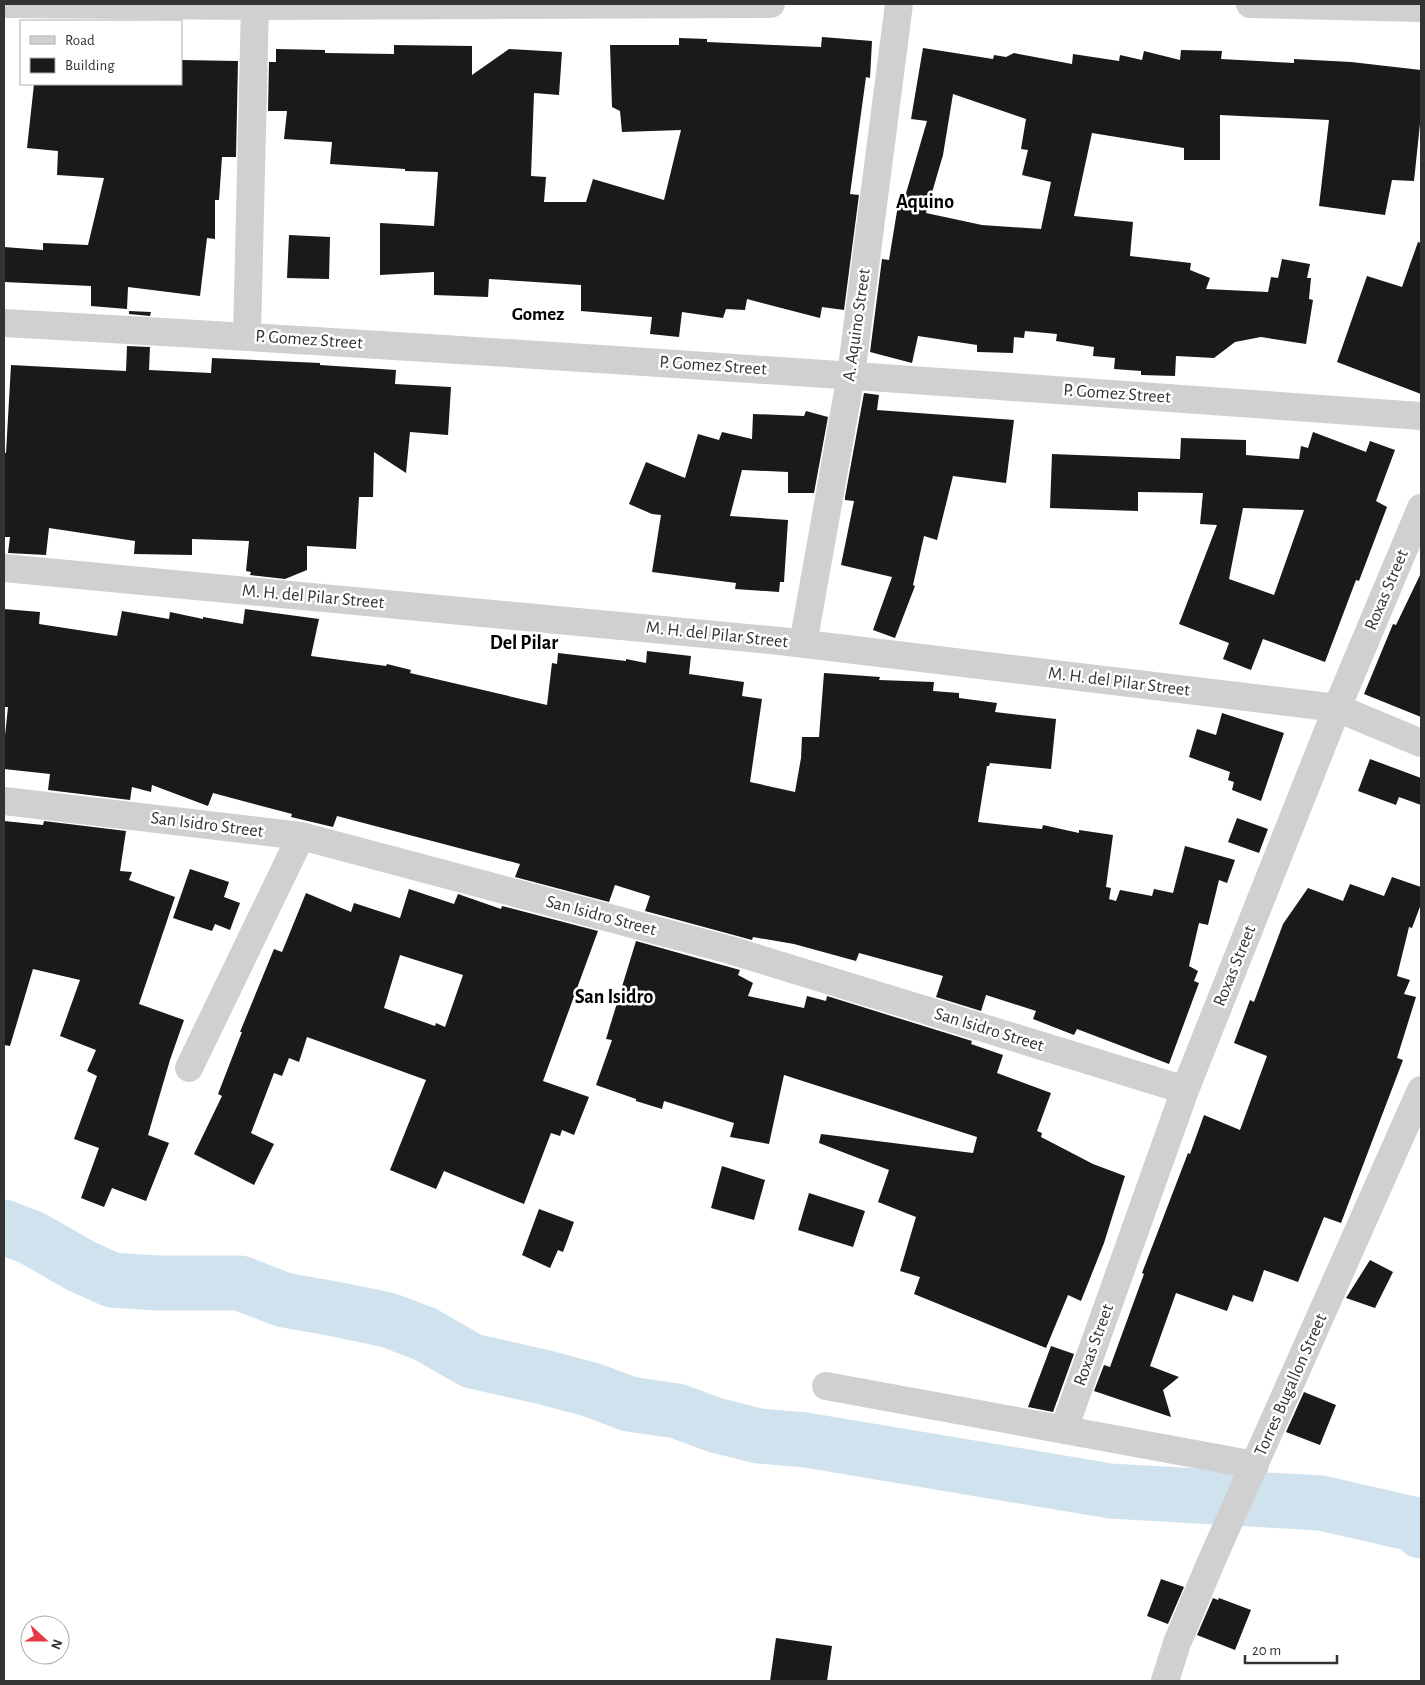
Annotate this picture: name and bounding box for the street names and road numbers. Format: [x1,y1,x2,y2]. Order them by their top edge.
street label: A. Aquino Street [840,267,874,383]
street label: P. Gomez Street [255,327,364,353]
street label: P. Gomez Street [659,353,768,379]
street label: P. Gomez Street [1063,381,1172,407]
street label: Roxas Street [1362,547,1412,633]
street label: M. H. del Pilar Street [241,582,385,612]
street label: M. H. del Pilar Street [645,619,789,651]
street label: M. H. del Pilar Street [1047,664,1191,700]
street label: San Isidro Street [150,809,265,841]
street label: San Isidro Street [544,893,658,939]
street label: Roxas Street [1211,923,1259,1009]
street label: San Isidro Street [932,1005,1046,1055]
street label: Roxas Street [1071,1301,1117,1388]
street label: Torres Bugallon Street [1252,1311,1331,1459]

